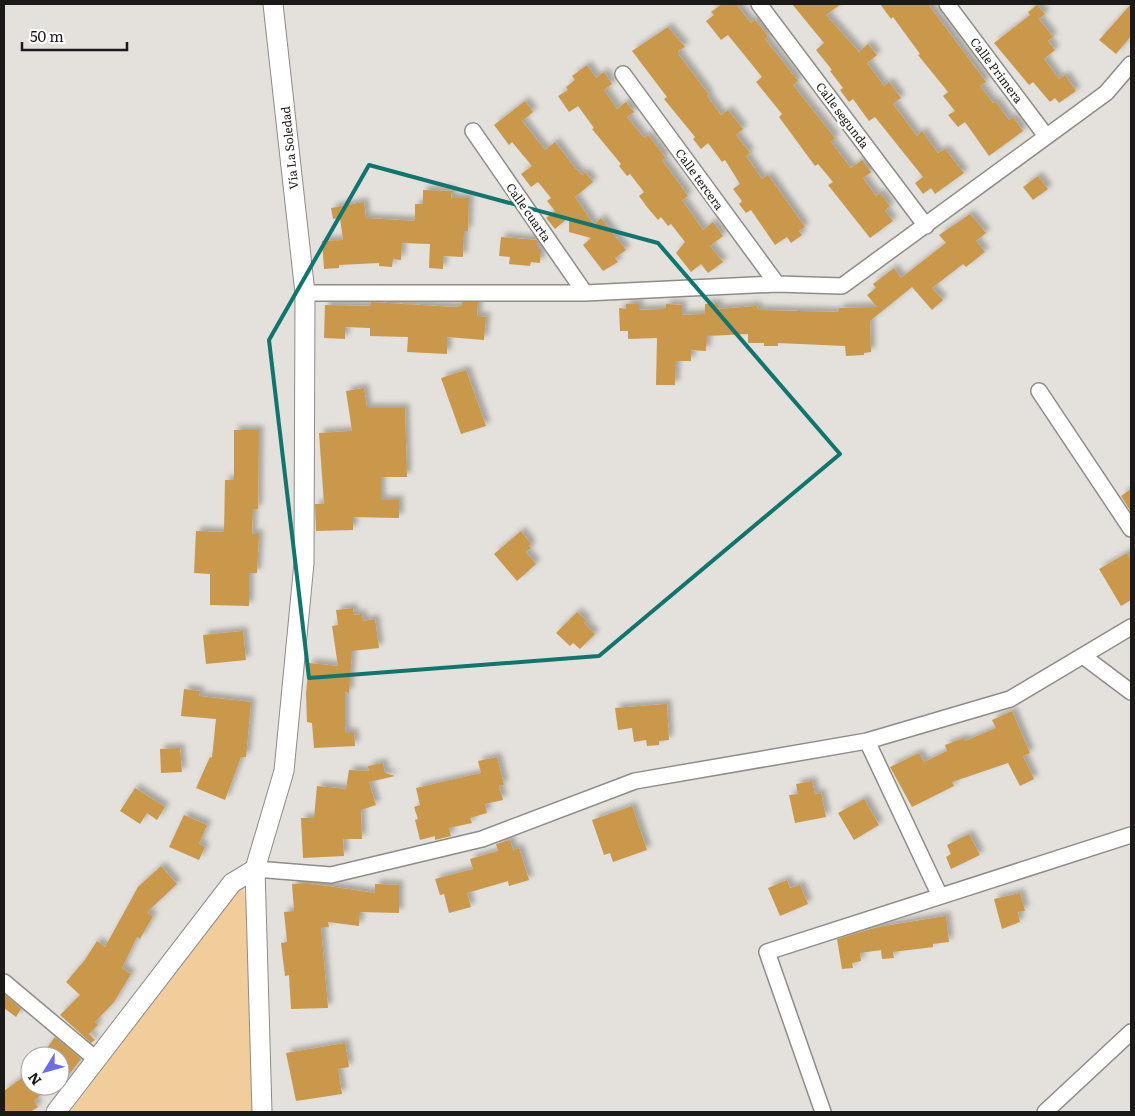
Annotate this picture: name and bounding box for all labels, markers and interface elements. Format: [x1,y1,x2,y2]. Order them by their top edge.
scale bar [22,20,128,52]
text: 50 m [30,24,64,47]
street label: Calle Primera [966,33,1028,107]
street label: Calle segunda [812,78,874,152]
street label: Vía La Soledad [276,105,302,190]
street label: Calle tercera [672,145,729,214]
street label: Calle cuarta [502,179,556,245]
north arrow [20,1046,70,1096]
text: N [22,1069,45,1090]

